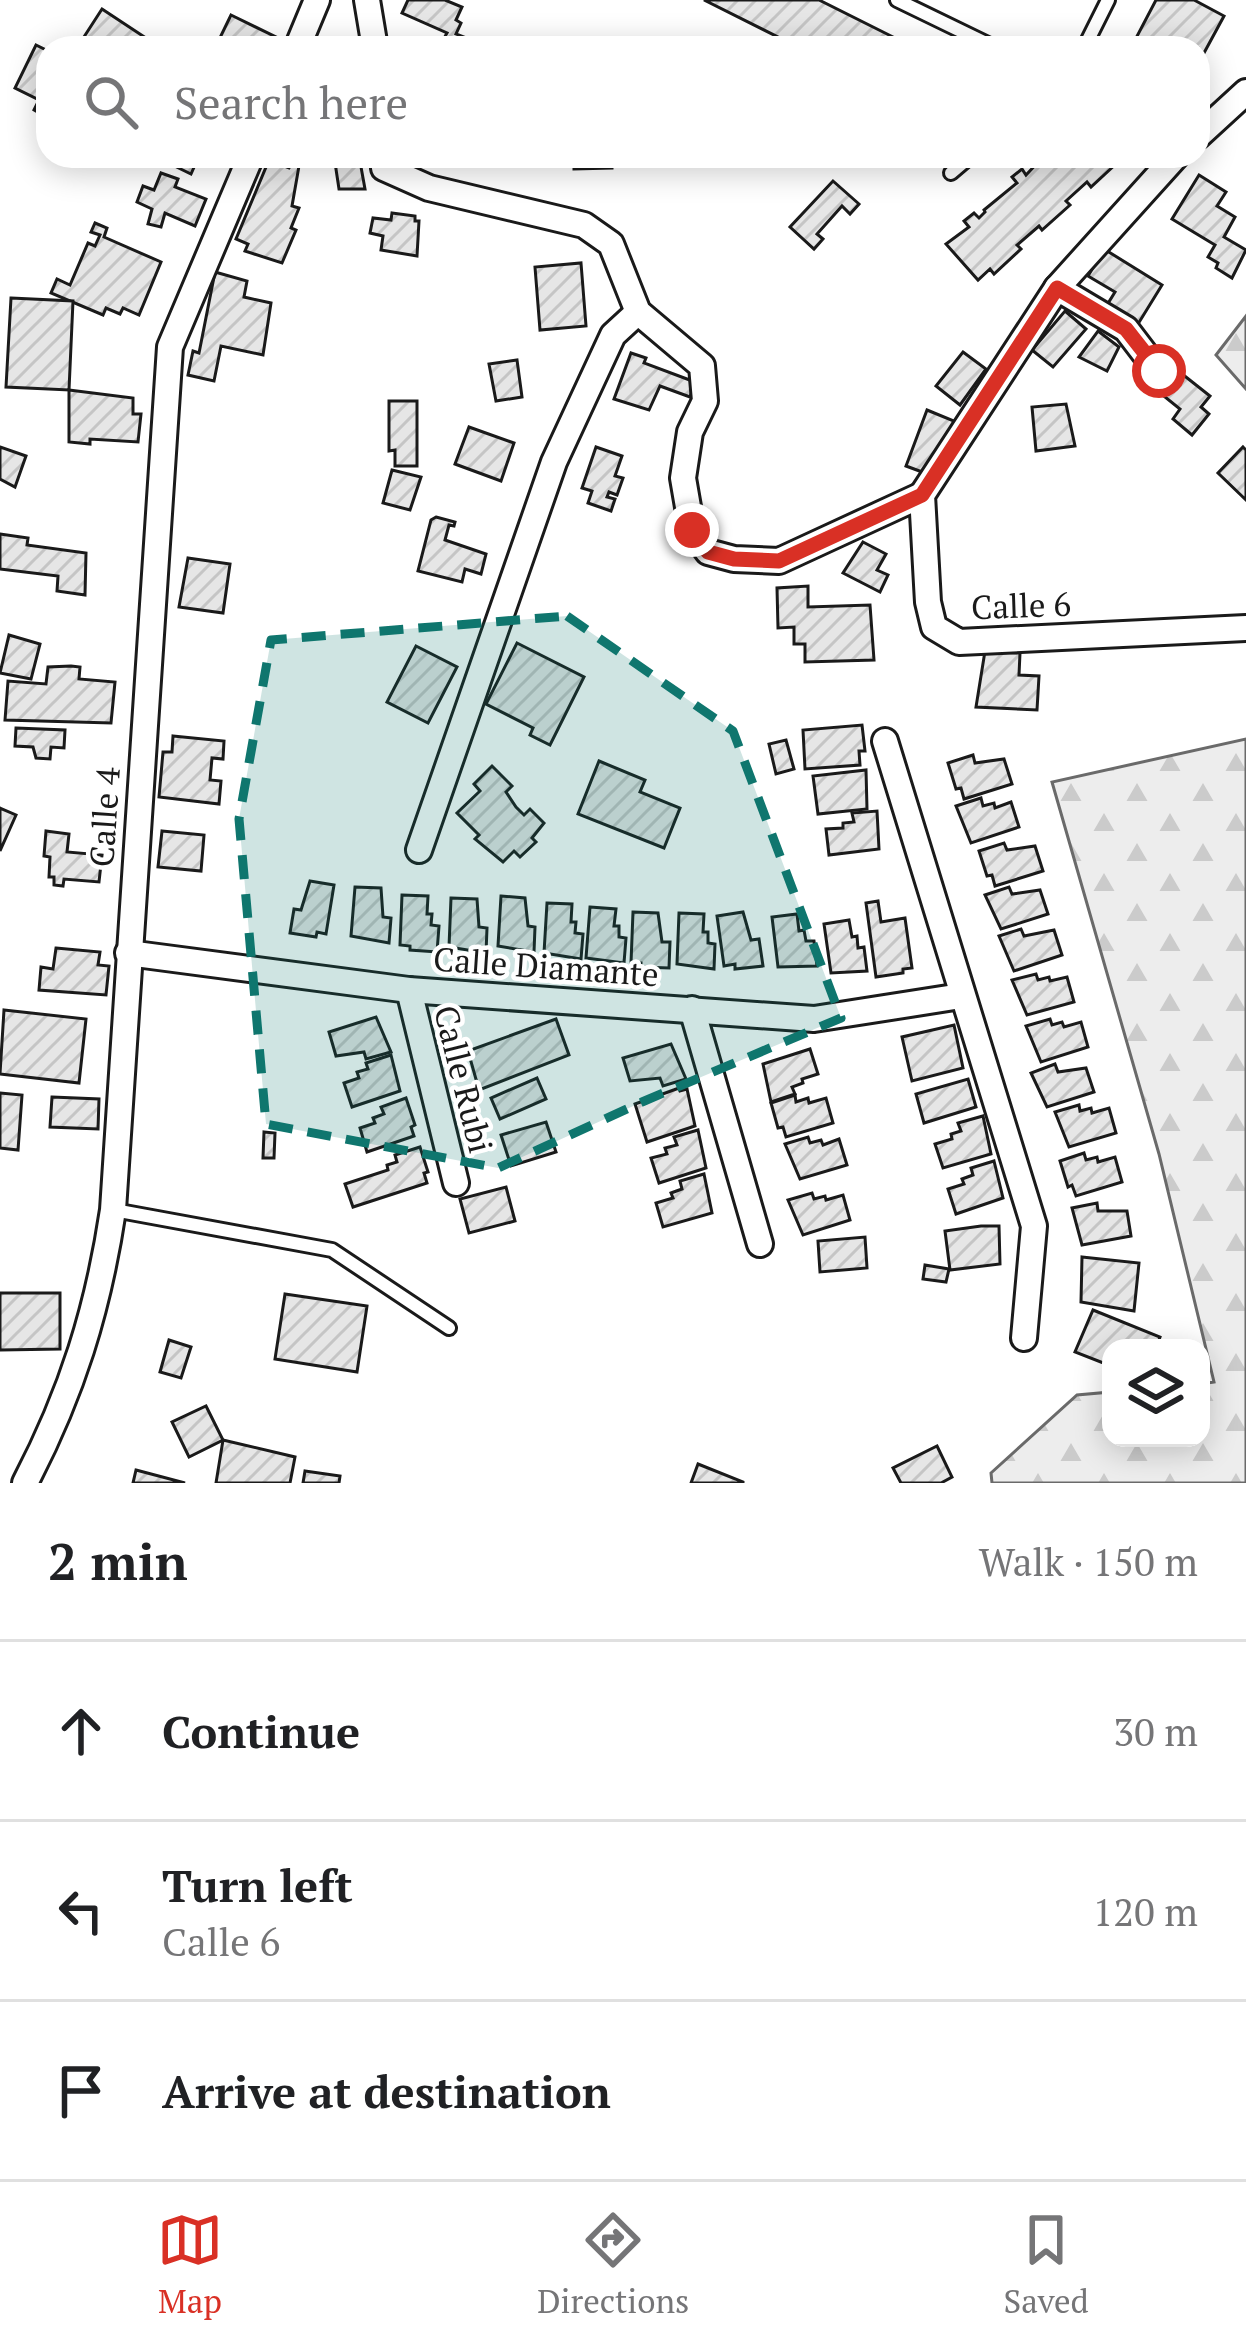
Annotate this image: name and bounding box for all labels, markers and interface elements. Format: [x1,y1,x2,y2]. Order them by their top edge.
search box [36,36,1210,168]
icon: search [78,69,144,135]
text: Search here [174,72,408,132]
route start [1132,344,1186,398]
route end [665,503,719,557]
street label: Calle 6 [970,582,1072,628]
street label: Calle 4 [79,765,129,868]
street label: Calle Diamante [432,937,660,995]
street label: Calle Rubi [425,1001,503,1157]
map controls [1102,1339,1210,1447]
button: layers [1102,1339,1210,1447]
text: 2 min [48,1527,188,1595]
text: Walk · 150 m [979,1535,1198,1587]
icon: ahead [48,1698,114,1764]
text: Continue [162,1701,360,1761]
text: 30 m [1113,1705,1198,1757]
text: Turn left [162,1855,353,1915]
icon: left [48,1878,114,1944]
text: 120 m [1093,1885,1198,1937]
text: Calle 6 [162,1915,280,1967]
icon: arrive [48,2058,114,2124]
text: Arrive at destination [162,2061,611,2121]
tab: Map [157,2207,223,2322]
tab: Directions [537,2207,689,2322]
tab: Saved [1004,2207,1089,2322]

